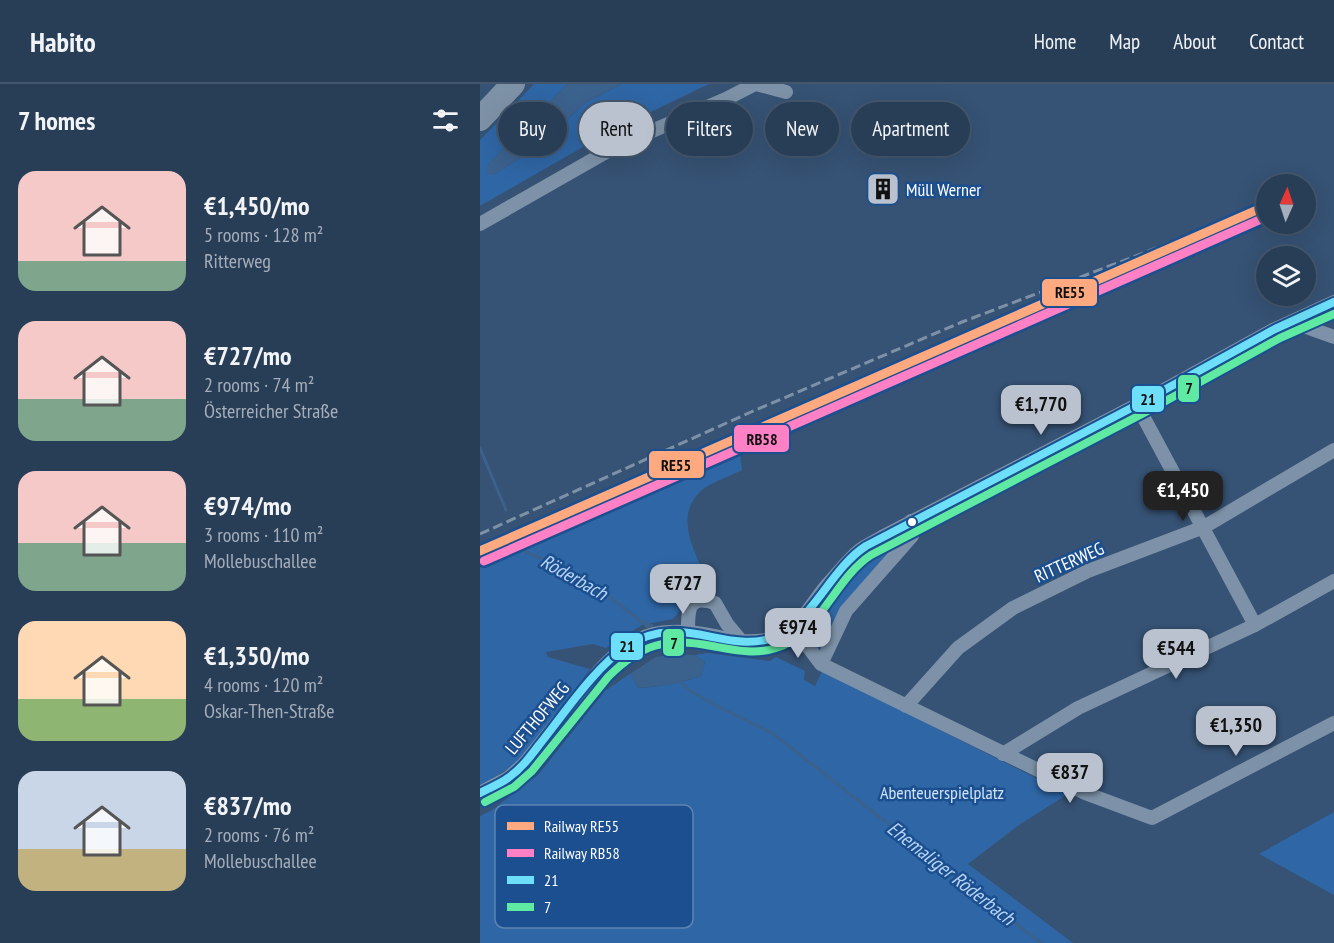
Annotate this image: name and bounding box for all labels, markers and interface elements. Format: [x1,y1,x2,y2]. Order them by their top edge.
text: Habito [30,23,96,60]
text: Home [1034,28,1076,55]
text: Map [1109,28,1140,55]
text: About [1173,28,1216,55]
text: Contact [1249,28,1304,55]
chip: Buy [498,102,567,156]
chip: Rent [579,102,654,156]
chip: Filters [666,102,753,156]
chip: New [765,102,839,156]
chip: Apartment [851,102,970,156]
text: 7 homes [18,104,95,137]
icon: filters [429,104,462,137]
building icon: Müll Werner [865,171,901,207]
north arrow [1256,174,1316,234]
map controls [1256,174,1316,306]
place label: Müll Werner [906,178,981,201]
text: €1,450/mo [204,189,310,222]
icon: home [66,195,138,267]
text: 5 rooms · 128 m² [204,222,323,248]
button: layers [1256,246,1316,306]
text: Ritterweg [204,248,271,274]
line badge: RE55 [1041,278,1098,307]
text: RE55 [1055,282,1085,302]
text: €727/mo [204,339,292,372]
icon: home [66,345,138,417]
text: 2 rooms · 74 m² [204,372,314,398]
line badge: 7 [1177,374,1200,403]
text: 7 [1185,378,1193,398]
pin: €1,770 [992,385,1090,436]
line badge: 21 [1131,385,1165,413]
text: 21 [1140,389,1156,409]
text: €1,770 [1015,391,1067,417]
text: Österreicher Straße [204,398,338,424]
line badge: RB58 [733,424,790,453]
text: RB58 [746,429,778,449]
line badge: RE55 [648,450,705,479]
text: RE55 [661,455,691,475]
pin: €1,450 [1134,471,1232,522]
text: €1,450 [1157,477,1209,503]
text: €974/mo [204,489,292,522]
icon: home [66,495,138,567]
unlabelled marker [906,516,918,528]
text: 3 rooms · 110 m² [204,522,323,548]
street label: RITTERWEG [1031,536,1107,588]
text: Mollebuschallee [204,548,317,574]
water label: Röderbach [536,548,613,607]
pin: €727 [647,564,719,615]
text: €727 [664,570,702,596]
pin: €974 [762,608,834,659]
text: €974 [779,614,817,640]
line badge: 7 [662,628,685,657]
pin: €544 [1140,629,1212,680]
line badge: 21 [610,632,644,661]
text: 7 [670,633,678,653]
text: €544 [1157,635,1195,661]
text: 21 [619,636,635,656]
text: €1,350/mo [204,639,310,672]
icon: home [66,645,138,717]
text: 4 rooms · 120 m² [204,672,323,698]
street label: LUFTHOFWEG [500,677,574,759]
text: Oskar-Then-Straße [204,698,335,724]
pin: €1,350 [1187,706,1285,757]
text: €1,350 [1210,712,1262,738]
pin: €837 [1034,753,1106,804]
text: €837 [1051,759,1089,785]
park label: Abenteuerspielplatz [880,781,1004,804]
text: €837/mo [204,789,292,822]
icon: home [66,795,138,867]
legend [495,805,693,928]
water label: Ehemaliger Röderbach [882,815,1021,932]
text: Railway RE55 [544,816,619,836]
text: 2 rooms · 76 m² [204,822,314,848]
text: Railway RB58 [544,843,620,863]
text: Mollebuschallee [204,848,317,874]
text: 21 [544,870,558,890]
text: 7 [544,897,551,917]

